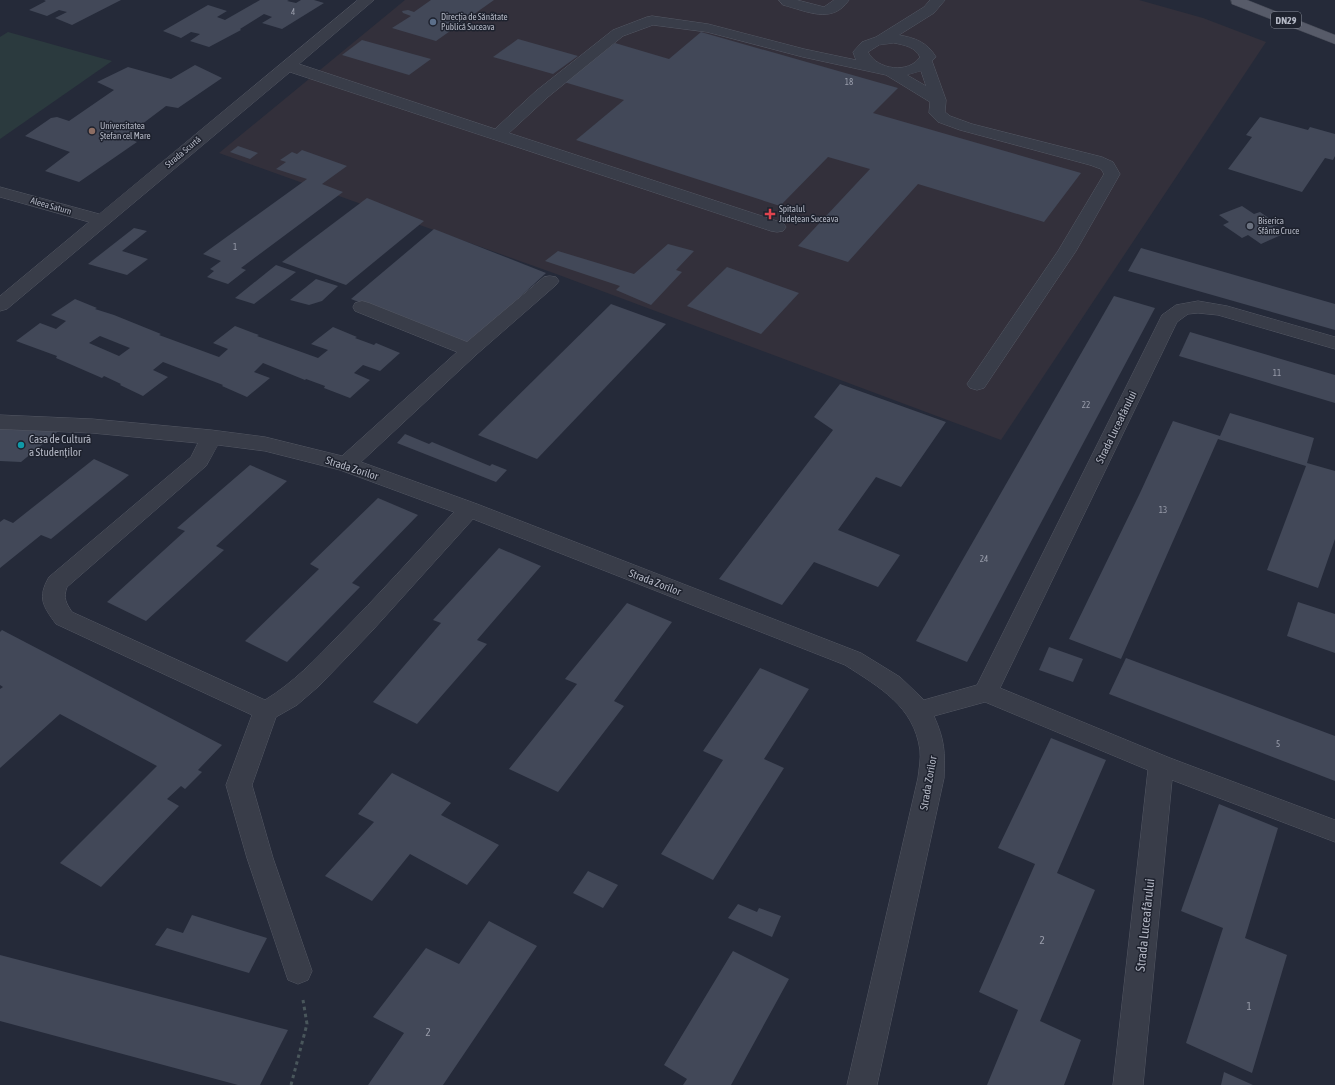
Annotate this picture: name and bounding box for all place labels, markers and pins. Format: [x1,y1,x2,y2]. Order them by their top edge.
place label: Direcția de Sănătate Publică Suceava [441,12,508,32]
marker: Direcția de Sănătate Publică Suceava [428,17,438,27]
place label: Universitatea Ștefan cel Mare [100,121,151,141]
marker: Universitatea Ștefan cel Mare [87,126,97,136]
place label: Spitalul Județean Suceava [779,204,838,224]
marker: Spitalul Județean Suceava [764,208,776,220]
place label: Biserica Sfânta Cruce [1258,216,1299,236]
marker: Biserica Sfânta Cruce [1245,221,1255,231]
place label: Casa de Cultură a Studenților [29,433,91,458]
marker: Casa de Cultură a Studenților [16,440,26,450]

